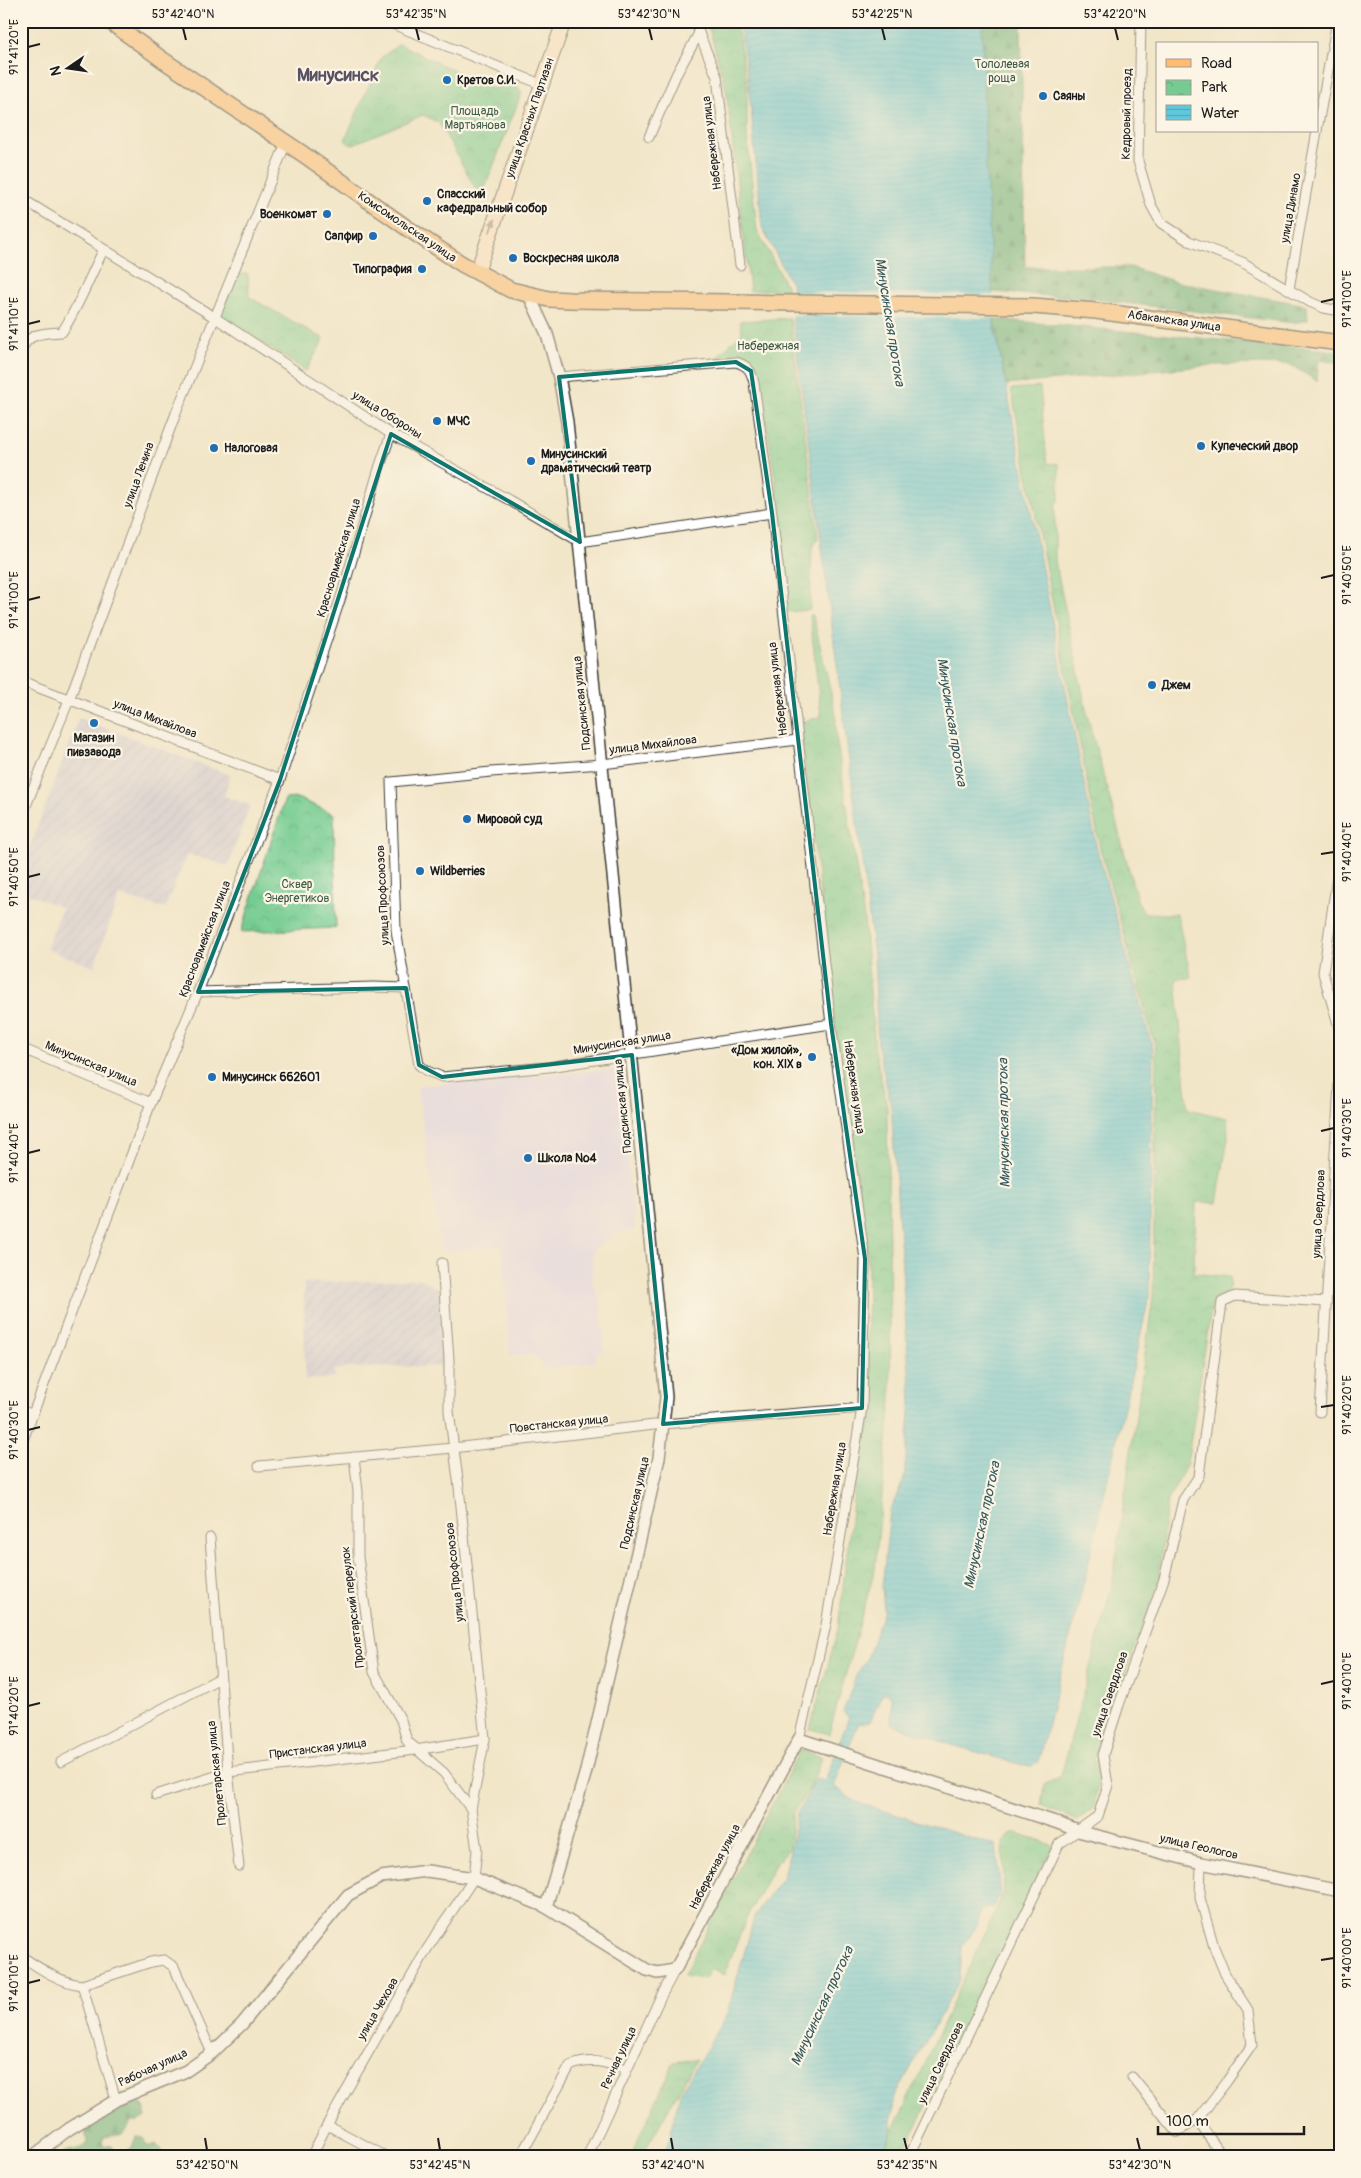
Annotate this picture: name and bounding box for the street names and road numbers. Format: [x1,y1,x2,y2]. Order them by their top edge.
street label: улица Красных Партизан [502,56,558,181]
street label: Кедровый проезд [1119,67,1135,160]
street label: Набережная улица [699,95,725,191]
street label: улица Динамо [1277,171,1305,245]
street label: Комсомольская улица [355,188,460,266]
street label: Абаканская улица [1126,307,1222,335]
street label: улица Обороны [349,387,425,443]
street label: улица Ленина [120,440,158,511]
street label: Красноармейская улица [314,496,364,619]
street label: Набережная улица [765,641,791,737]
street label: Подсинская улица [570,655,594,751]
street label: улица Михайлова [110,696,199,742]
street label: улица Михайлова [607,732,698,758]
street label: улица Профсоюзов [373,844,393,946]
street label: Красноармейская улица [176,878,234,999]
street label: Минусинская улица [572,1028,672,1058]
street label: Минусинская улица [43,1038,140,1090]
street label: Набережная улица [840,1039,868,1135]
street label: Подсинская улица [611,1058,635,1154]
street label: улица Свердлова [1309,1169,1329,1260]
street label: Повстанская улица [509,1411,609,1437]
street label: Набережная улица [820,1441,850,1537]
street label: Подсинская улица [617,1455,653,1551]
street label: улица Профсоюзов [442,1521,468,1624]
street label: Пролетарский переулок [338,1545,368,1669]
street label: улица Свердлова [1088,1649,1132,1739]
street label: Пролетарская улица [204,1720,230,1826]
street label: Пристанская улица [269,1736,368,1762]
street label: Набережная улица [686,1821,744,1912]
street label: улица Геологов [1157,1830,1240,1863]
street label: улица Чехова [354,1975,402,2044]
street label: улица Свердлова [914,2019,967,2107]
street label: Речная улица [598,2024,640,2092]
street label: Рабочая улица [116,2045,190,2090]

